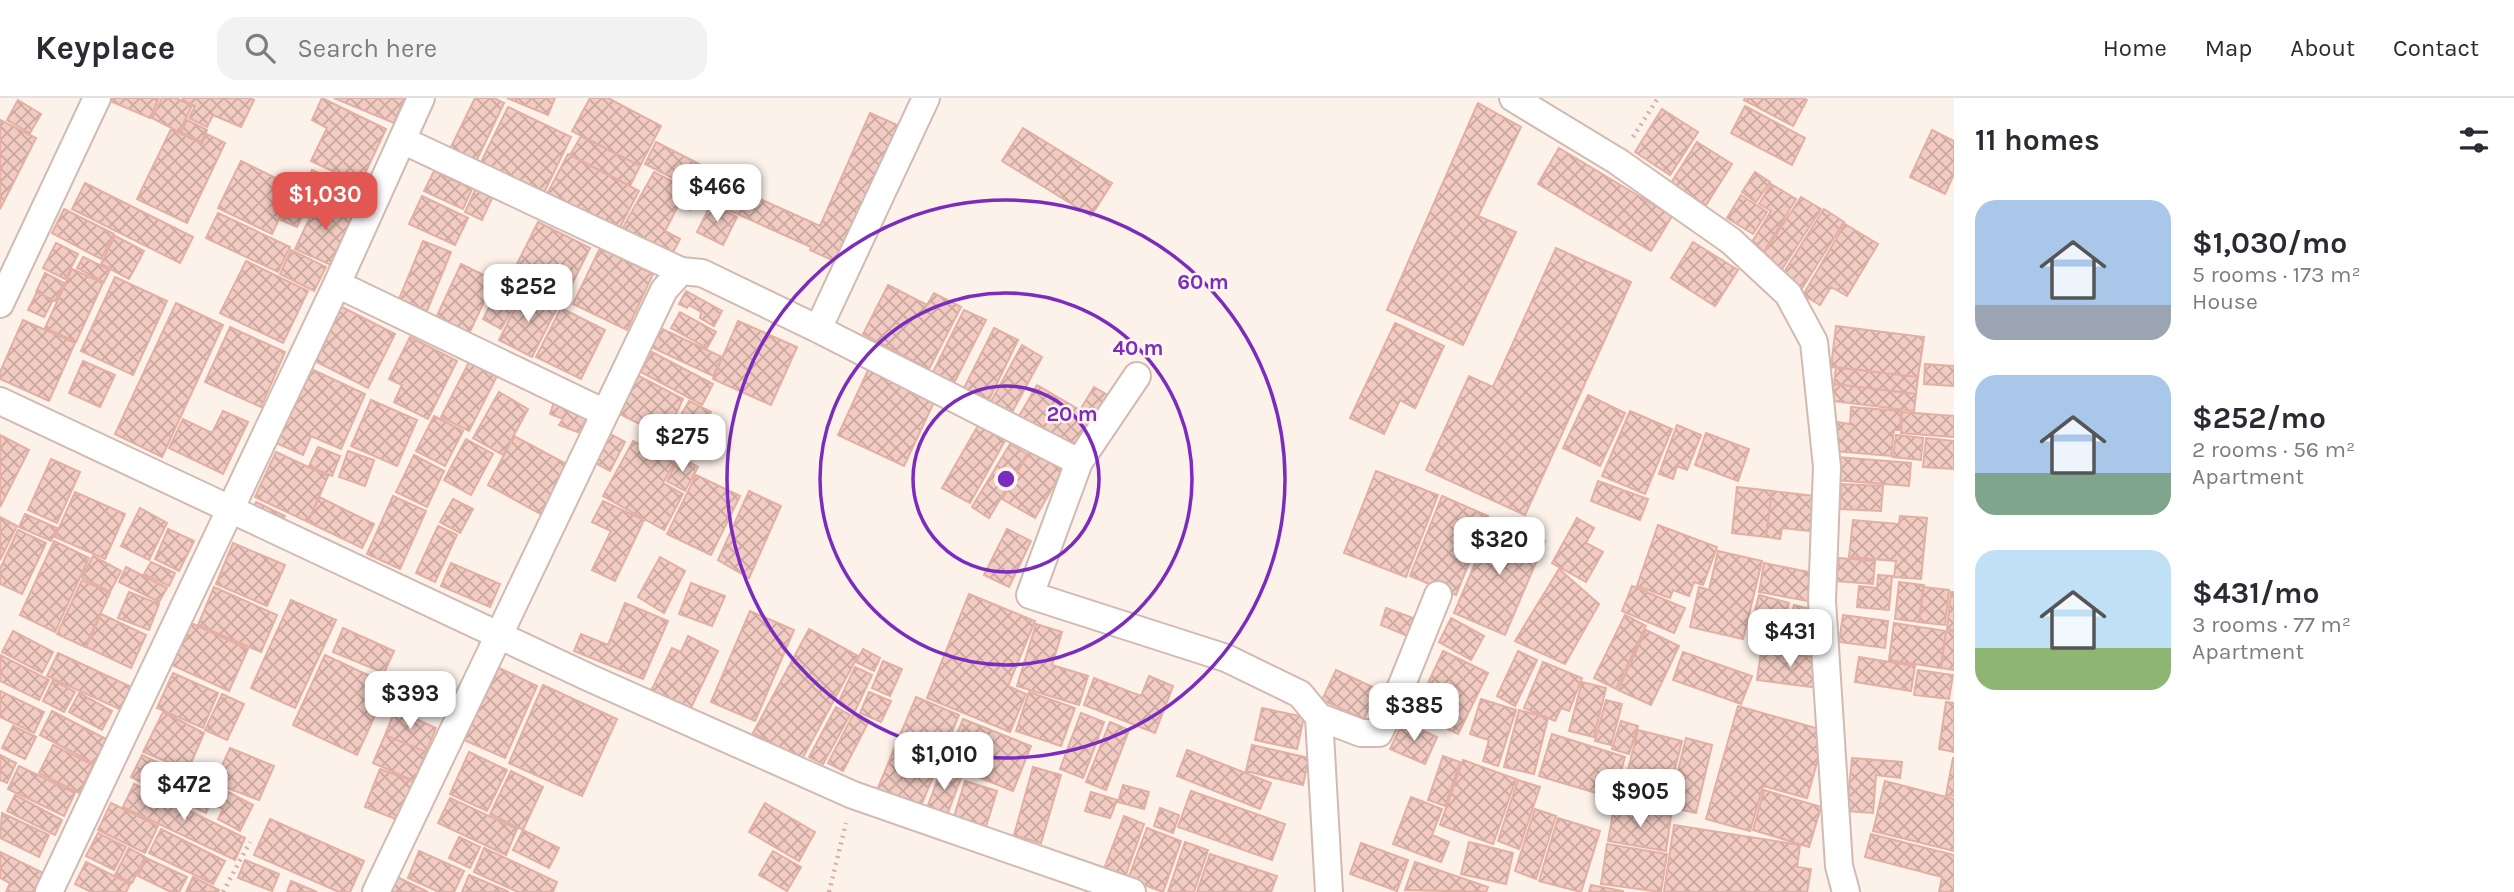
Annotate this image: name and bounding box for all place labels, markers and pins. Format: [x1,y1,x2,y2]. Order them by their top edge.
pin: $466 [676,164,758,224]
pin: $1,030 [268,172,382,232]
pin: $252 [487,264,569,324]
pin: $275 [641,414,723,474]
centre of rings [994,467,1018,491]
pin: $320 [1458,518,1540,577]
pin: $431 [1749,610,1831,669]
pin: $393 [369,672,451,731]
pin: $385 [1373,684,1455,743]
pin: $1,010 [887,732,1001,792]
pin: $472 [143,762,225,822]
pin: $905 [1599,770,1681,829]

